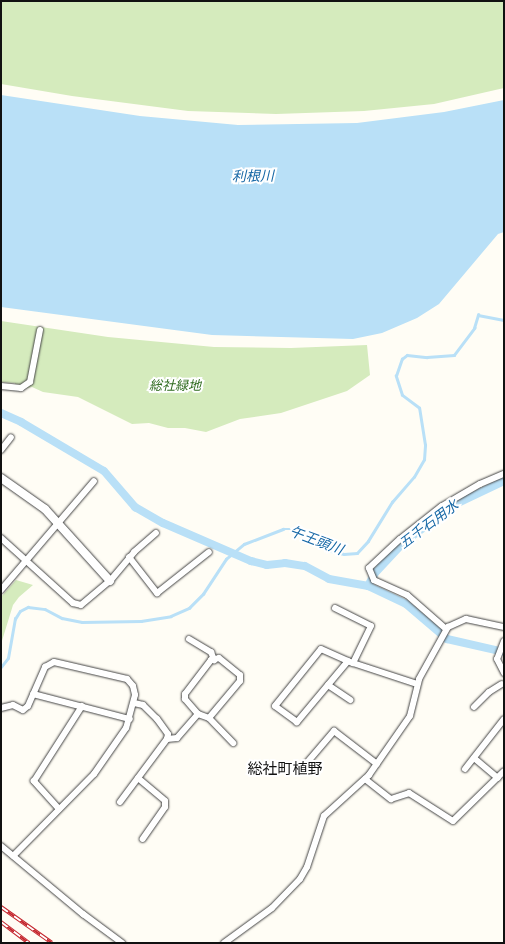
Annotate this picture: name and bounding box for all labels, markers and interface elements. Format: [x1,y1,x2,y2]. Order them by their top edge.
water label: 利根川 [232,168,274,186]
park label: 総社緑地 [149,378,201,394]
water label: 五千石用水 [396,497,462,553]
water label: 午王頭川 [287,523,345,559]
district label: 総社町植野 [248,761,322,779]

